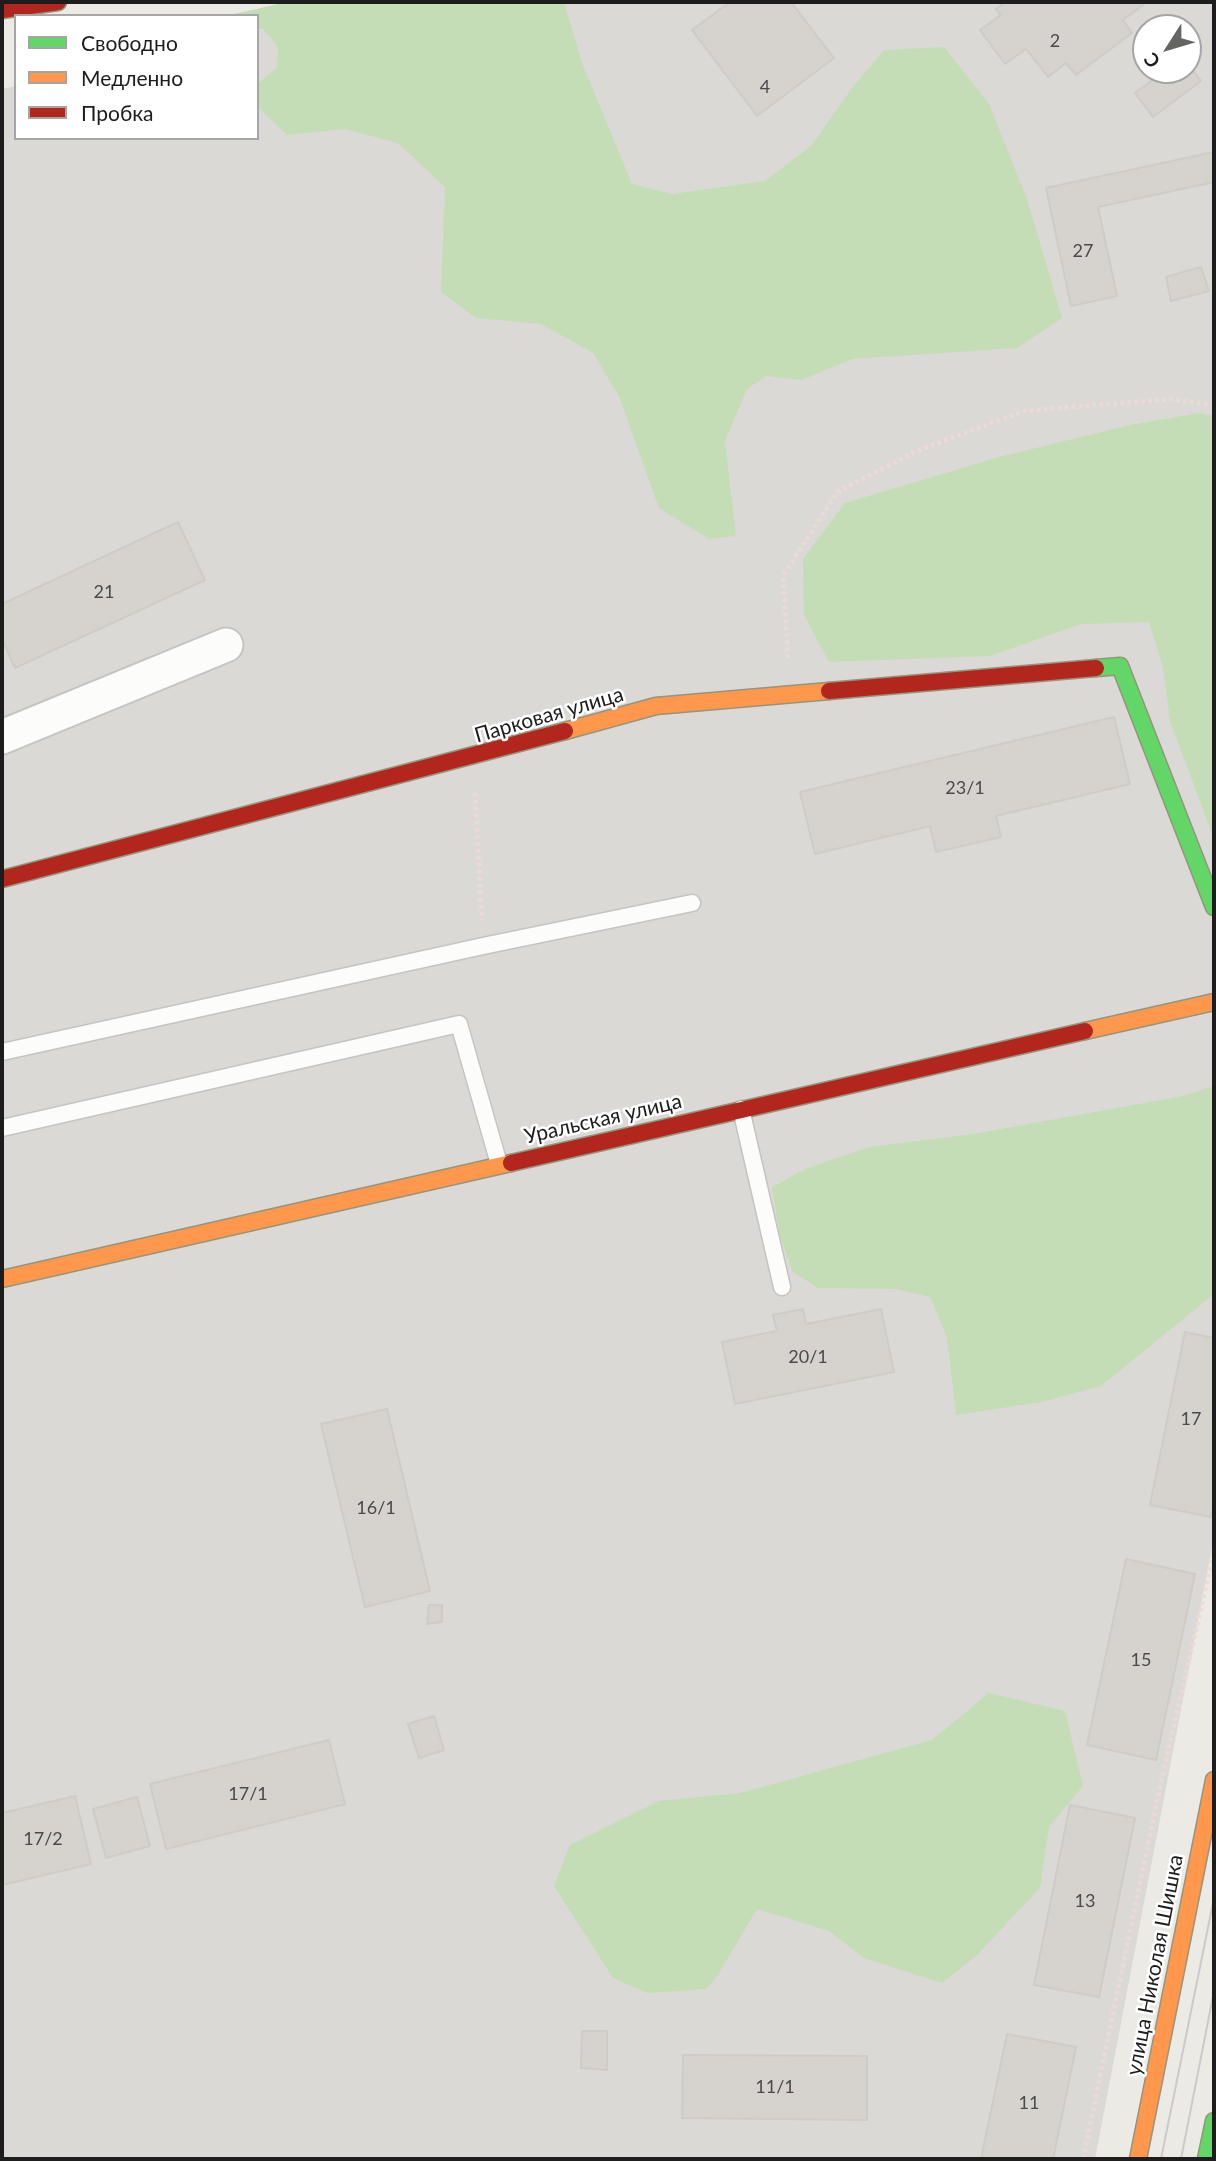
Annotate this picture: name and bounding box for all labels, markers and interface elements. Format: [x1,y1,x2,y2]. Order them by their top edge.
legend [14,14,259,140]
north arrow [1132,14,1202,84]
text: Свободно [81,30,178,55]
house number: 2 [1050,30,1060,52]
text: С [1138,49,1164,73]
text: Медленно [81,65,183,90]
house number: 4 [760,76,770,98]
text: Пробка [81,100,154,125]
house number: 27 [1073,240,1093,262]
house number: 21 [94,581,114,603]
street label: Парковая улица [472,682,626,748]
house number: 23/1 [945,777,985,799]
street label: Уральская улица [522,1089,684,1149]
house number: 20/1 [788,1346,828,1368]
house number: 17 [1181,1408,1201,1430]
house number: 16/1 [356,1497,396,1519]
house number: 15 [1131,1649,1151,1671]
house number: 17/1 [228,1783,268,1805]
house number: 17/2 [23,1828,63,1850]
street label: улица Николая Шишка [1121,1853,1189,2077]
house number: 13 [1075,1890,1095,1912]
house number: 11/1 [755,2076,795,2098]
house number: 11 [1019,2092,1039,2114]

